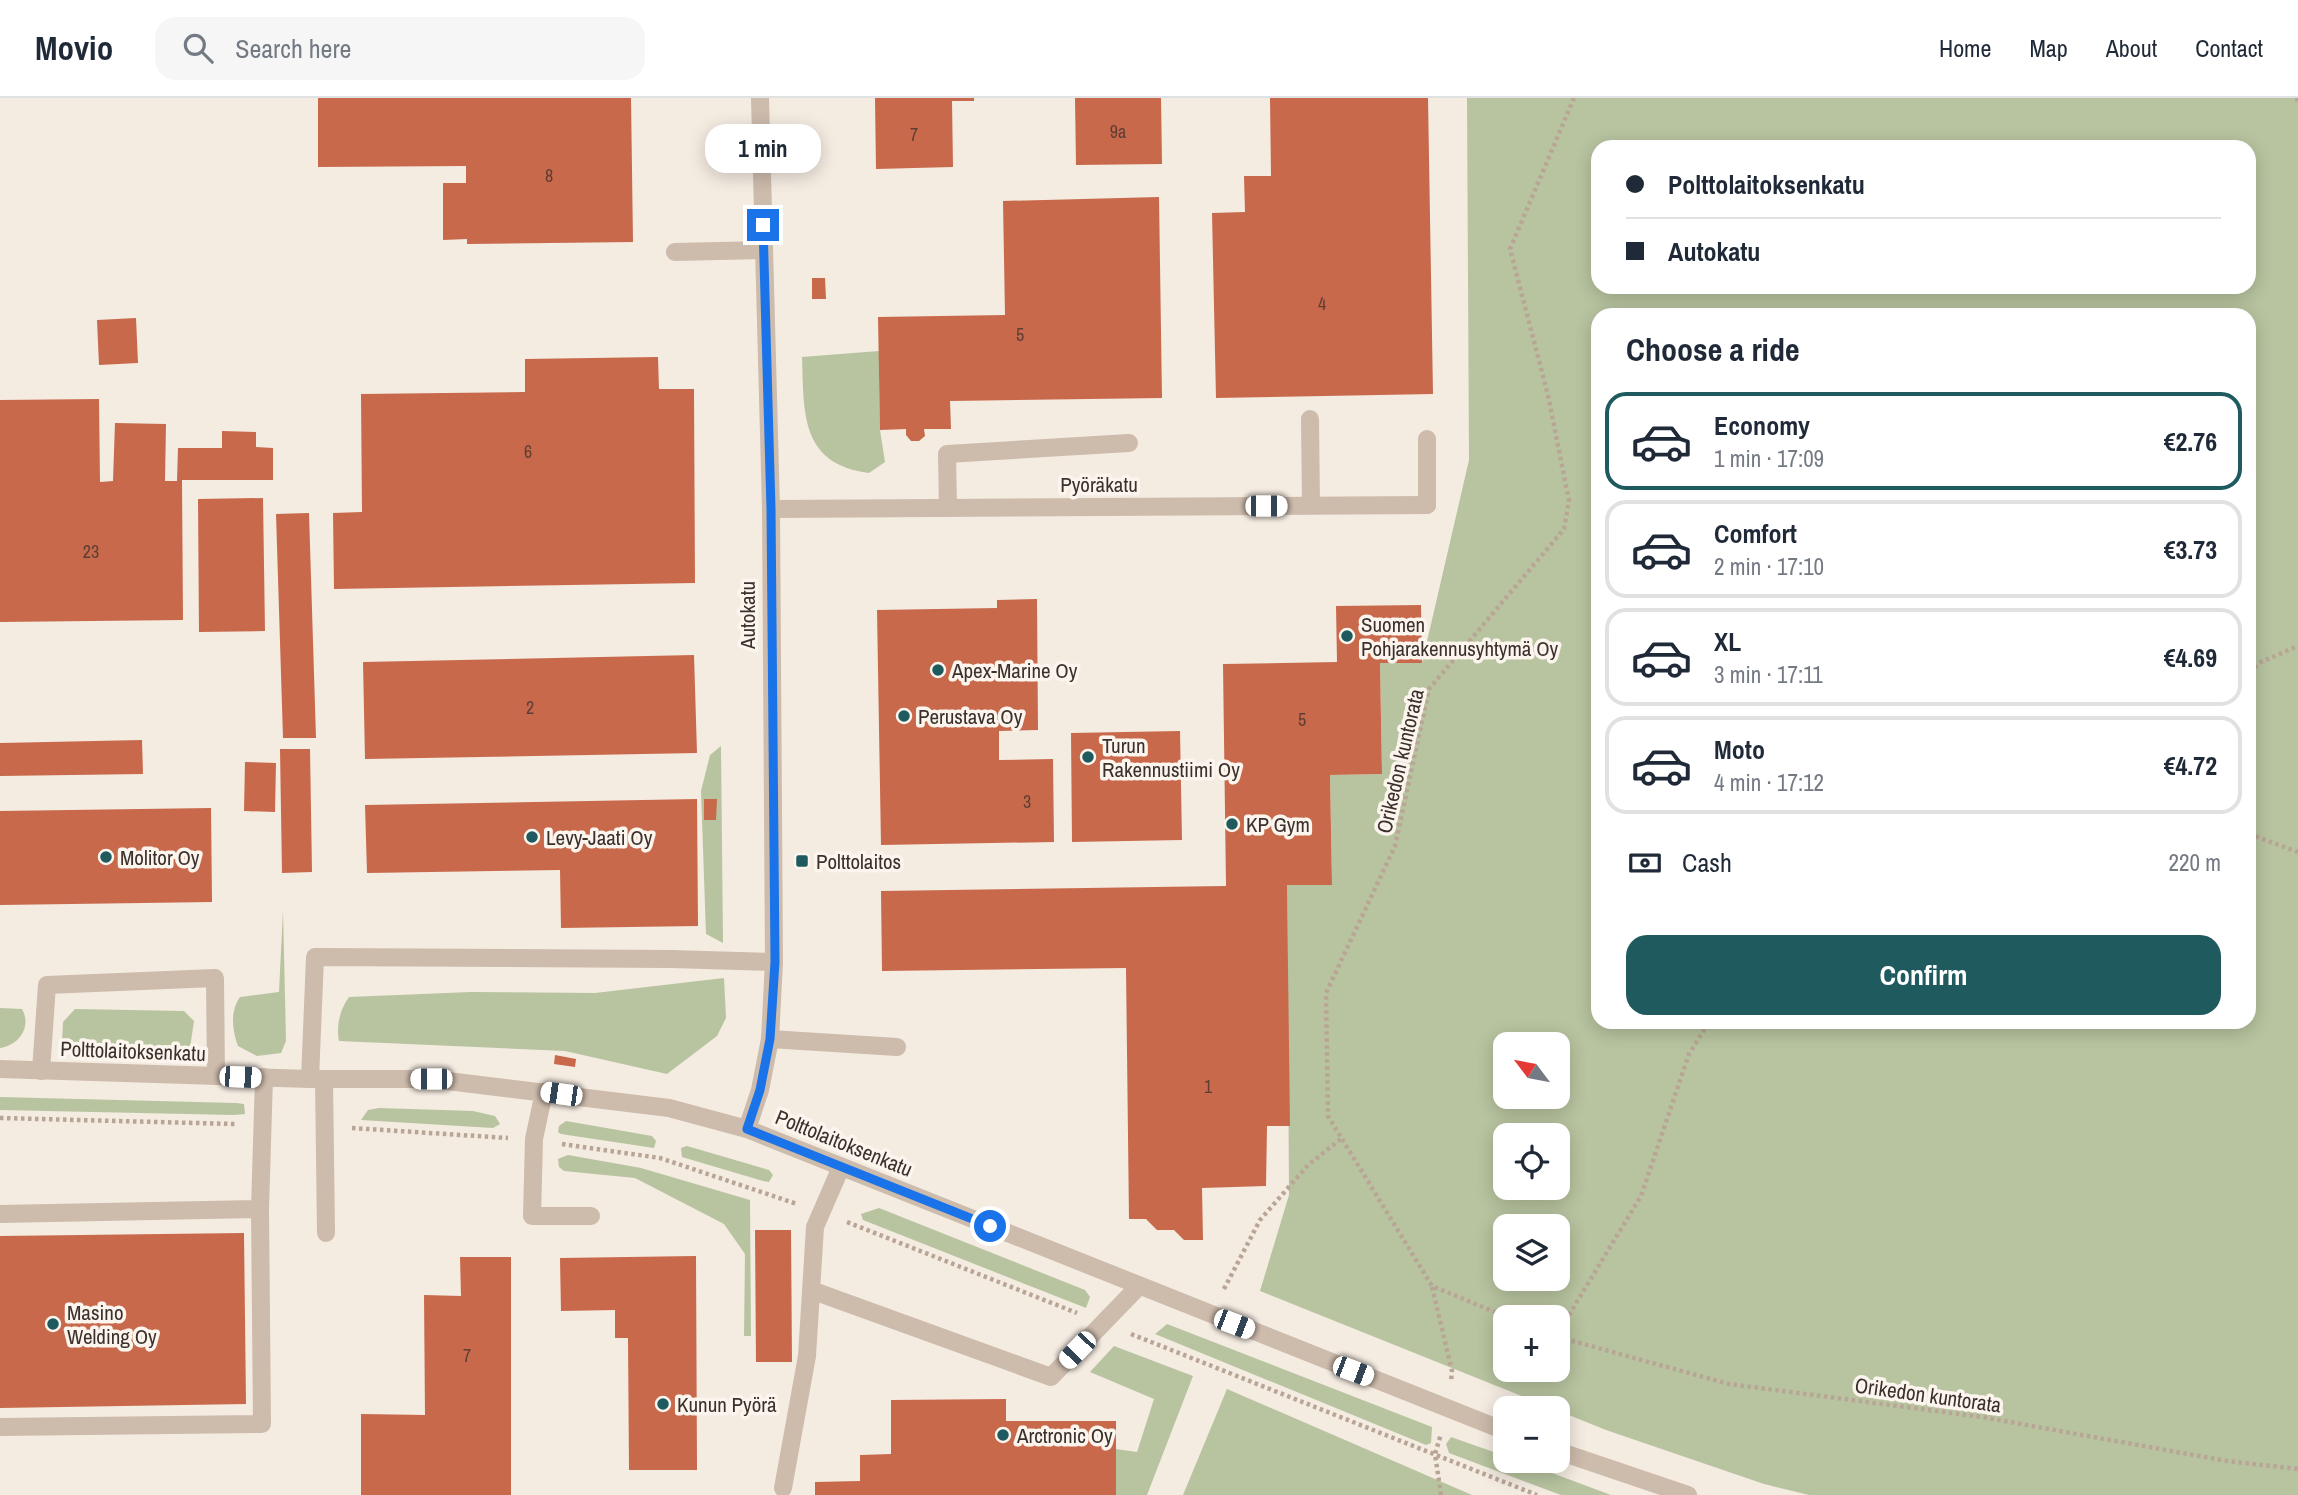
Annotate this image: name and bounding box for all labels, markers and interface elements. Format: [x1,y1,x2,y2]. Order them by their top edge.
search box [155,17,645,80]
text: Movio [35,26,113,70]
icon: search [179,29,217,67]
text: Search here [235,31,351,66]
text: Home [1939,32,1991,64]
text: Map [2029,32,2068,64]
text: About [2106,32,2157,64]
text: Contact [2195,32,2263,64]
house number: 9a [1110,119,1126,144]
house number: 7 [910,122,918,147]
callout: 1 min [705,123,821,172]
text: 1 min [738,133,788,164]
house number: 8 [545,163,553,188]
text: Polttolaitoksenkatu [1668,167,1865,202]
route end [747,209,779,241]
text: Autokatu [1668,234,1760,269]
house number: 4 [1318,291,1326,316]
house number: 5 [1016,322,1024,347]
text: Choose a ride [1626,328,1800,371]
text: Economy [1714,408,1810,443]
icon: car [1630,410,1693,473]
text: €2.76 [2164,424,2217,459]
house number: 6 [524,439,532,464]
text: 1 min · 17:09 [1714,443,1824,474]
street label: Pyöräkatu [1060,470,1138,499]
car [1246,496,1288,517]
text: Comfort [1714,516,1797,551]
icon: car [1630,518,1693,581]
text: €3.73 [2164,532,2217,567]
house number: 23 [83,539,99,564]
text: 2 min · 17:10 [1714,551,1824,582]
street label: Autokatu [733,581,762,650]
place label: Suomen Pohjarakennusyhtymä Oy [1361,610,1559,663]
text: XL [1714,624,1741,659]
icon: car [1630,626,1693,689]
marker: Suomen Pohjarakennusyhtymä Oy [1339,628,1355,644]
text: €4.69 [2164,640,2217,675]
place label: Apex-Marine Oy [951,656,1078,685]
text: 3 min · 17:11 [1714,659,1823,690]
marker: Apex-Marine Oy [930,662,946,678]
street label: Orikedon kuntorata [1369,686,1431,836]
house number: 2 [526,695,534,720]
place label: Perustava Oy [918,702,1023,731]
house number: 5 [1298,707,1306,732]
marker: Perustava Oy [896,708,912,724]
place label: Turun Rakennustiimi Oy [1102,731,1240,784]
text: Moto [1714,732,1765,767]
icon: car [1630,734,1693,797]
text: €4.72 [2164,748,2217,783]
marker: Turun Rakennustiimi Oy [1080,749,1096,765]
text: 4 min · 17:12 [1714,767,1824,798]
house number: 3 [1023,789,1031,814]
place label: KP Gym [1246,810,1310,839]
marker: KP Gym [1224,816,1240,832]
place label: Levy-Jaati Oy [546,823,653,852]
marker: Levy-Jaati Oy [524,829,540,845]
place label: Molitor Oy [120,843,200,872]
icon: cash [1626,844,1664,882]
text: Cash [1682,845,1732,880]
place label: Polttolaitos [816,847,901,876]
text: 220 m [2169,847,2221,878]
marker: Molitor Oy [98,849,114,865]
marker: Polttolaitos [794,853,810,869]
button: Confirm [1626,935,2221,1015]
north arrow [1493,1032,1570,1110]
map controls [1493,1032,1570,1473]
street label: Polttolaitoksenkatu [60,1034,206,1068]
car [219,1066,262,1088]
car [411,1069,453,1090]
house number: 1 [1204,1074,1213,1099]
car [539,1081,584,1107]
street label: Polttolaitoksenkatu [771,1102,917,1184]
button: locate [1493,1123,1570,1200]
route start [974,1210,1006,1242]
button: layers [1493,1214,1570,1291]
place label: Masino Welding Oy [67,1298,157,1351]
button: + [1493,1305,1570,1382]
car [1211,1307,1258,1341]
marker: Masino Welding Oy [45,1316,61,1332]
car [1055,1328,1100,1372]
house number: 7 [463,1343,471,1368]
car [1330,1354,1377,1388]
street label: Orikedon kuntorata [1853,1370,2003,1420]
place label: Kunun Pyörä [677,1390,777,1419]
marker: Kunun Pyörä [655,1396,671,1412]
button: − [1493,1396,1570,1473]
place label: Arctronic Oy [1016,1421,1113,1450]
marker: Arctronic Oy [995,1427,1011,1443]

